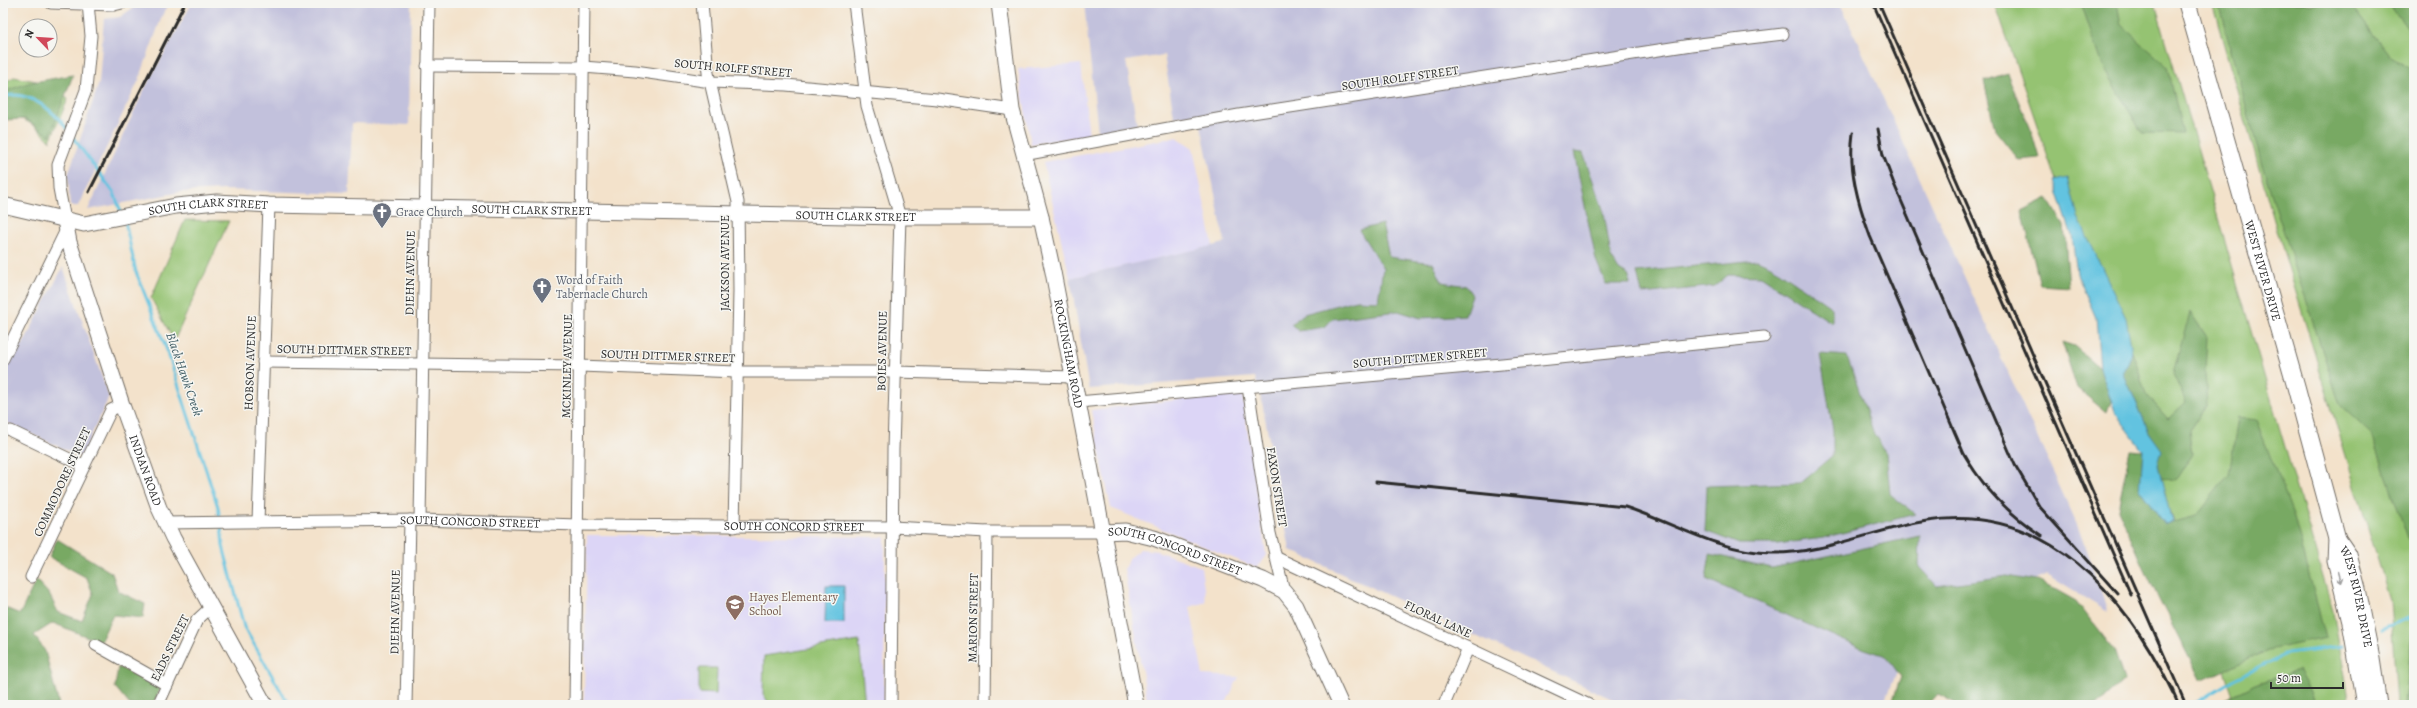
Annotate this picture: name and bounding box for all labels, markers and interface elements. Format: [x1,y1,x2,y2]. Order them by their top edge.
north arrow [18,18,58,58]
text: N [21,27,38,41]
street label: SOUTH ROLFF STREET [674,55,793,81]
street label: SOUTH ROLFF STREET [1341,62,1460,94]
street label: SOUTH CLARK STREET [147,194,269,219]
church icon: Grace Church [371,201,393,229]
street label: SOUTH CLARK STREET [472,201,592,219]
place label: Grace Church [396,204,463,220]
street label: SOUTH CLARK STREET [795,207,916,225]
street label: JACKSON AVENUE [717,215,733,311]
street label: WEST RIVER DRIVE [2241,217,2285,323]
street label: DIEHN AVENUE [401,230,419,316]
place label: Word of Faith Tabernacle Church [555,272,649,302]
church icon: Word of Faith Tabernacle Church [531,276,553,304]
street label: ROCKINGHAM ROAD [1050,298,1087,410]
street label: BOIES AVENUE [873,311,891,391]
street label: MCKINLEY AVENUE [558,314,576,418]
street label: HOBSON AVENUE [240,315,260,411]
water label: Black Hawk Creek [162,330,207,419]
street label: SOUTH DITTMER STREET [277,341,412,359]
street label: SOUTH DITTMER STREET [1352,344,1488,372]
street label: SOUTH DITTMER STREET [601,346,736,366]
street label: COMMODORE STREET [30,424,95,539]
street label: INDIAN ROAD [125,432,166,508]
street label: FAXON STREET [1263,446,1291,529]
street label: SOUTH CONCORD STREET [400,512,541,532]
street label: SOUTH CONCORD STREET [724,518,864,535]
street label: SOUTH CONCORD STREET [1108,523,1244,579]
street label: WEST RIVER DRIVE [2336,542,2376,649]
street label: DIEHN AVENUE [386,569,404,655]
one-way arrow [2337,570,2345,583]
street label: MARION STREET [964,573,982,663]
place label: Hayes Elementary School [749,589,839,619]
school or university icon: Hayes Elementary School [724,593,746,621]
street label: FLORAL LANE [1402,596,1474,642]
street label: EADS STREET [147,612,193,684]
scale bar [2271,664,2343,690]
text: 50 m [2277,670,2301,686]

